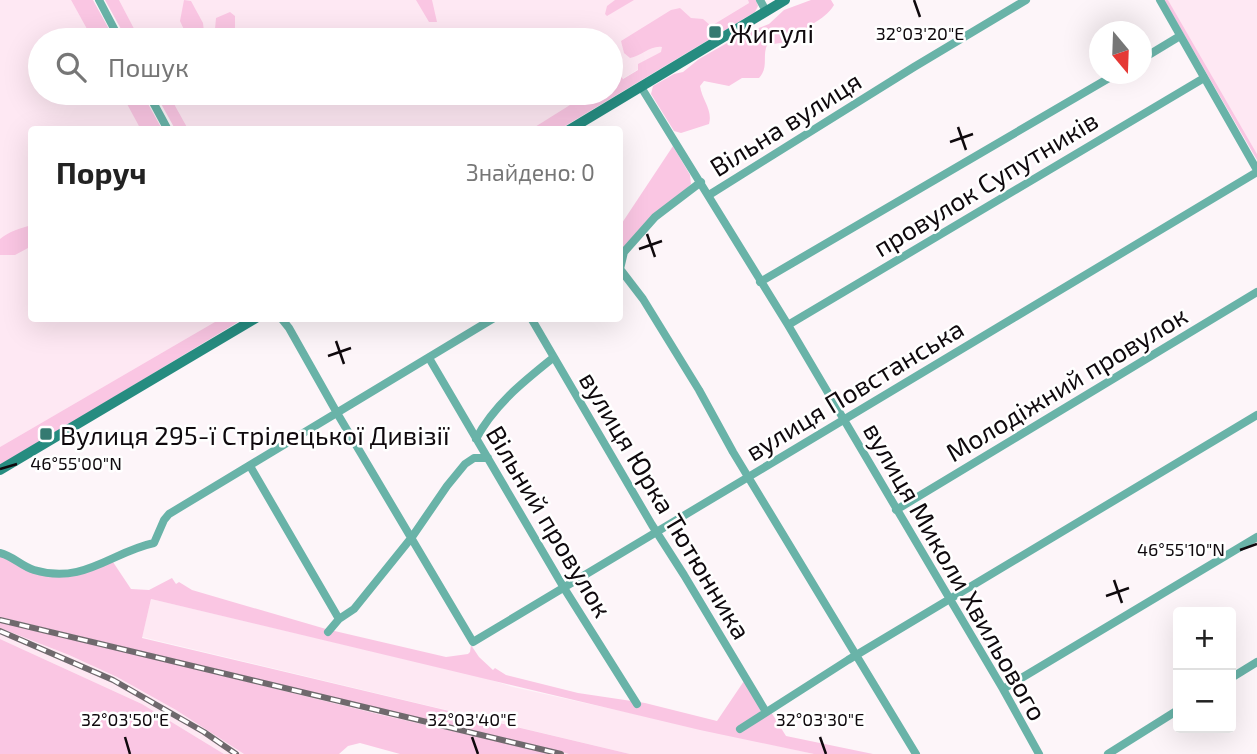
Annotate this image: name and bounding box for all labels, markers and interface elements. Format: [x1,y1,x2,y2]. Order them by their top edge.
place label: Жигулі [729,17,814,49]
north arrow [1089,21,1152,84]
text: 32°03'20"E [876,22,964,44]
marker: Жигулі [707,24,723,40]
search box [28,28,623,105]
icon: search [52,48,90,86]
text: Пошук [108,51,189,82]
street label: Вільна вулиця [704,64,867,183]
street label: провулок Супутників [867,104,1103,263]
text: Поруч [56,154,146,190]
text: Знайдено: 0 [466,158,595,186]
street label: Молодіжний провулок [940,299,1193,468]
street label: вулиця Повстанська [739,312,969,467]
street label: вулиця Юрка Тютюнника [573,366,758,645]
street label: вулиця Миколи Хвильового [857,416,1054,726]
place label: Вулиця 295-ї Стрілецької Дивізії [60,419,450,451]
street label: Вільний провулок [480,420,619,623]
marker: Вулиця 295-ї Стрілецької Дивізії [38,426,54,442]
text: 46°55'00"N [30,452,122,474]
text: 46°55'10"N [1137,538,1225,560]
map controls [1173,607,1236,733]
button: + [1173,607,1236,670]
button: − [1173,670,1236,733]
text: 32°03'50"E [81,708,169,730]
text: 32°03'40"E [427,708,517,730]
text: 32°03'30"E [776,708,864,730]

